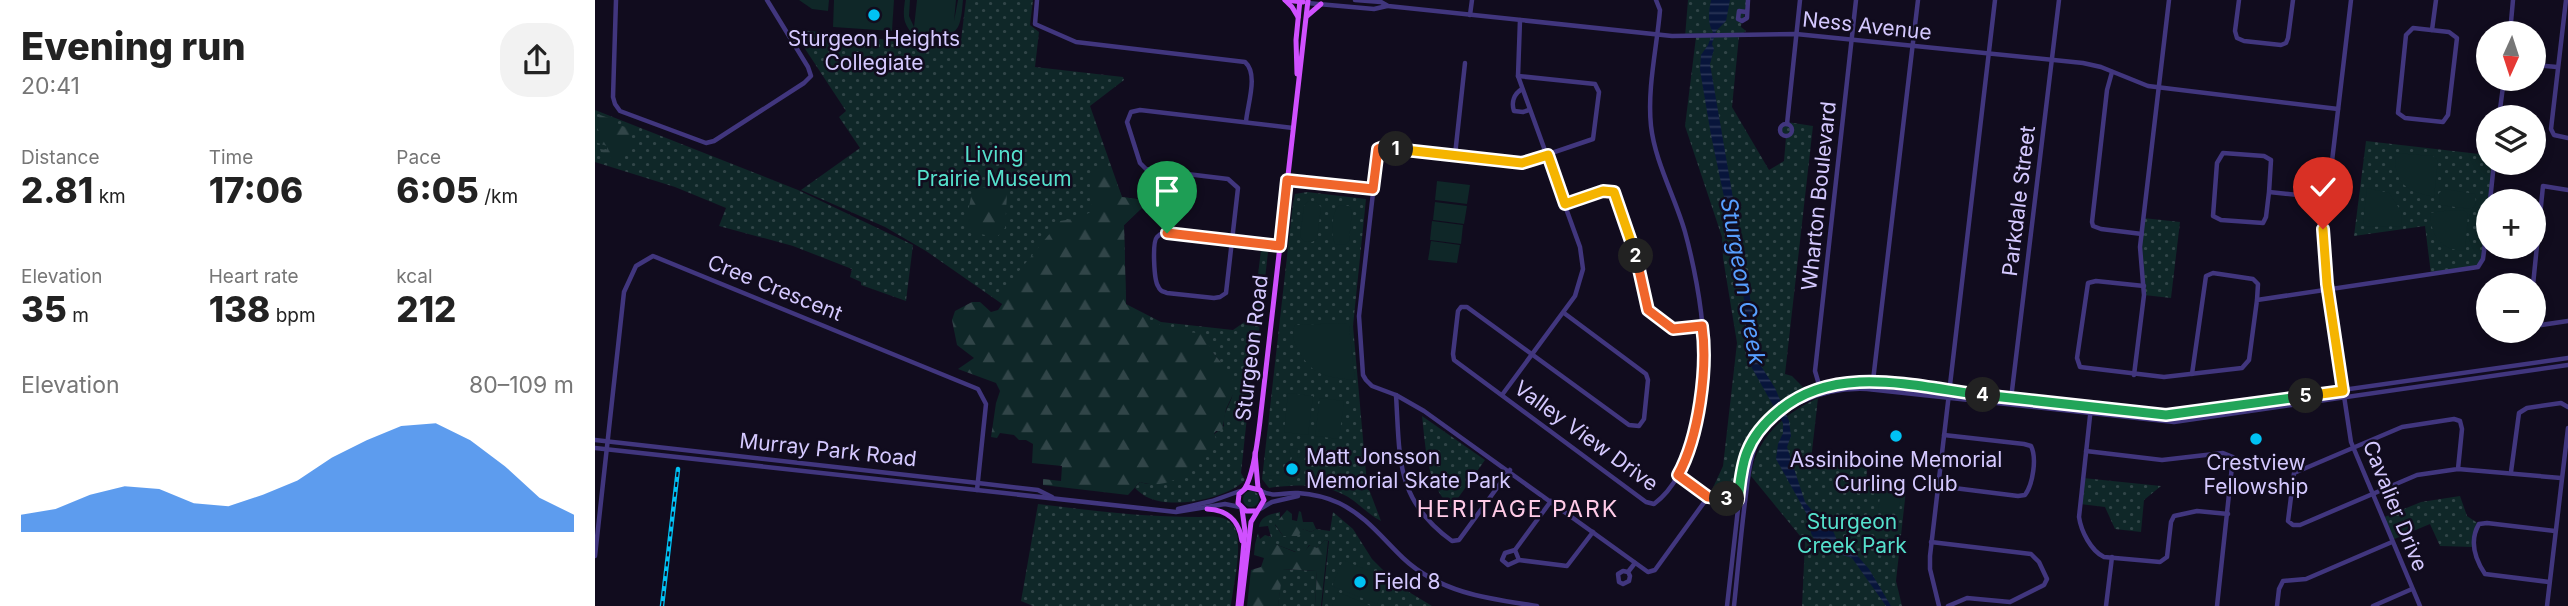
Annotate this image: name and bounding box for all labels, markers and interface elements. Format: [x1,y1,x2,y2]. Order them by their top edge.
street label: Ness Avenue [1801,6,1933,45]
marker: Sturgeon Heights Collegiate [866,7,882,23]
north arrow [2476,21,2546,91]
map controls [2476,21,2546,343]
text: Evening run [21,23,246,69]
button: share [500,23,574,97]
place label: Sturgeon Heights Collegiate [788,26,960,75]
text: 20:41 [21,72,80,100]
street label: Wharton Boulevard [1796,100,1841,292]
button: layers [2476,105,2546,175]
street label: Parkdale Street [1997,124,2040,278]
pin: 1 [1379,132,1413,166]
text: 1 [1391,137,1400,160]
park label: Living Prairie Museum [916,142,1072,191]
text: Distance [21,146,99,169]
text: Time [209,146,253,169]
text: Pace [396,146,441,169]
pin [2293,157,2353,229]
pin [1137,161,1197,233]
icon: check [2304,168,2342,206]
text: 2.81 [21,169,93,211]
text: 17:06 [209,169,303,211]
text: 6:05 [396,169,479,211]
icon: arrive [1148,172,1186,210]
text: km [93,185,126,208]
text: /km [479,185,518,208]
button: + [2476,189,2546,259]
water label: Sturgeon Creek [1714,195,1772,367]
pin: 2 [1619,238,1653,274]
text: 2 [1630,244,1641,267]
street label: Cree Crescent [704,249,846,326]
text: Elevation [21,265,102,288]
text: Heart rate [209,265,299,288]
text: kcal [396,265,433,288]
street label: Sturgeon Road [1230,273,1273,422]
button: − [2476,273,2546,343]
text: 35 [21,288,67,330]
text: 138 [209,288,270,330]
text: 212 [396,288,456,330]
text: m [67,304,89,327]
text: bpm [270,304,316,327]
text: Elevation [21,371,120,399]
text: 80–109 m [469,371,574,399]
street label: Valley View Drive [1510,375,1663,496]
pin: 4 [1965,378,2001,412]
pin: 5 [2289,378,2323,414]
text: 4 [1976,383,1989,406]
text: 5 [2299,384,2312,407]
street label: Murray Park Road [738,428,918,471]
marker: Assiniboine Memorial Curling Club [1888,428,1904,444]
marker: Crestview Fellowship [2248,431,2264,447]
street label: Cavalier Drive [2358,437,2433,575]
place label: Matt Jonsson Memorial Skate Park [1306,444,1511,493]
place label: Assiniboine Memorial Curling Club [1790,447,2002,496]
place label: Crestview Fellowship [2204,450,2308,499]
marker: Matt Jonsson Memorial Skate Park [1284,461,1300,477]
pin: 3 [1709,482,1745,516]
text: 3 [1720,487,1733,510]
district label: HERITAGE PARK [1417,495,1619,523]
park label: Sturgeon Creek Park [1797,509,1907,558]
place label: Field 8 [1374,569,1441,594]
marker: Field 8 [1352,574,1368,590]

